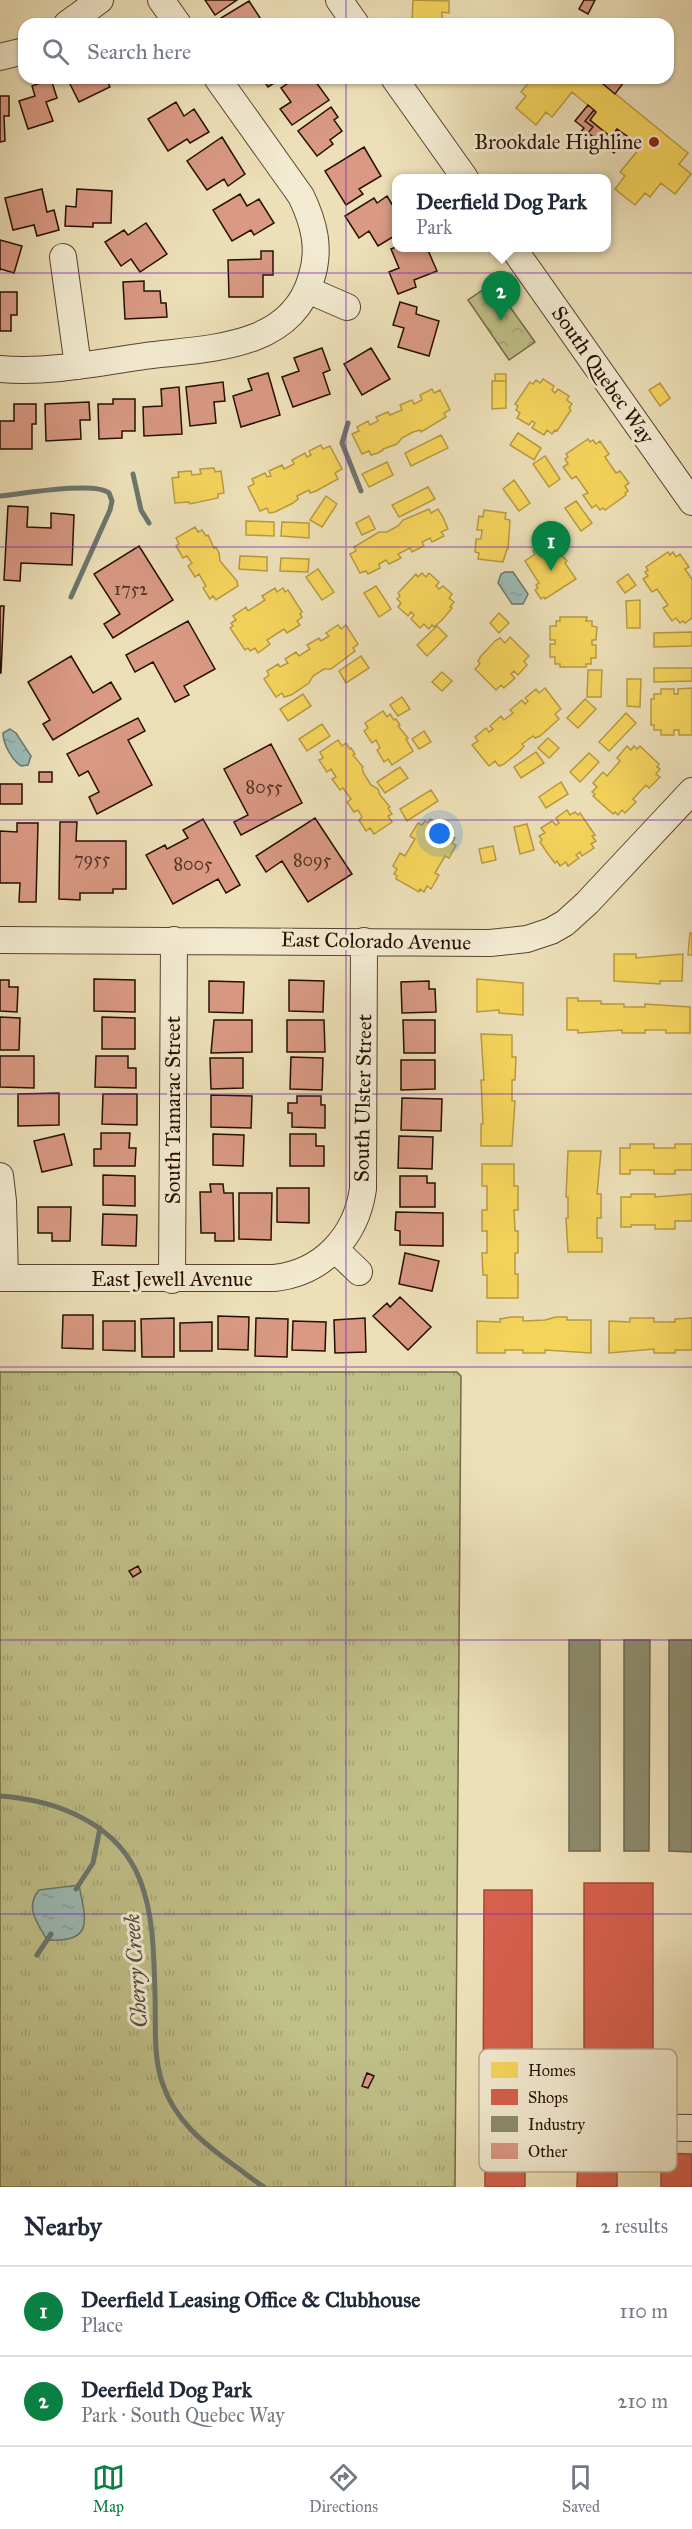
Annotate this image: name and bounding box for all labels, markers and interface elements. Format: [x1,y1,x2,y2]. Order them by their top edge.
search box [18,18,674,84]
icon: search [39,35,72,68]
text: Search here [87,38,191,65]
place label: Brookdale Highline [474,129,642,155]
marker: Brookdale Highline [647,135,661,149]
popup [392,174,611,252]
text: Deerfield Dog Park [416,188,587,215]
text: Park [416,215,452,239]
pin: 2 [482,272,520,321]
street label: South Quebec Way [546,301,661,450]
pin: 1 [532,522,570,571]
house number: 1752 [114,578,148,600]
house number: 8055 [246,776,283,798]
your location [425,819,454,848]
house number: 7955 [74,848,111,870]
house number: 8095 [293,849,332,871]
house number: 8005 [174,853,213,875]
street label: East Colorado Avenue [281,926,472,956]
street label: South Ulster Street [349,1013,377,1182]
street label: South Tamarac Street [160,1015,186,1204]
street label: East Jewell Avenue [91,1266,253,1292]
water label: Cherry Creek [118,1913,153,2029]
legend [479,2049,677,2172]
text: Homes [528,2061,576,2080]
text: Shops [528,2088,568,2107]
text: Industry [528,2115,586,2134]
text: Other [528,2142,567,2161]
text: Nearby [24,2210,102,2242]
text: 2 results [600,2214,668,2238]
text: Deerfield Leasing Office & Clubhouse [81,2286,420,2313]
text: 1 [40,2299,47,2323]
text: 110 m [620,2299,668,2323]
text: Place [81,2313,123,2337]
text: Deerfield Dog Park [81,2376,252,2403]
text: 2 [39,2389,48,2413]
text: 210 m [618,2389,668,2413]
text: Park · South Quebec Way [81,2403,285,2427]
tab: Map [92,2461,125,2516]
tab: Directions [309,2461,378,2516]
tab: Saved [562,2461,600,2516]

